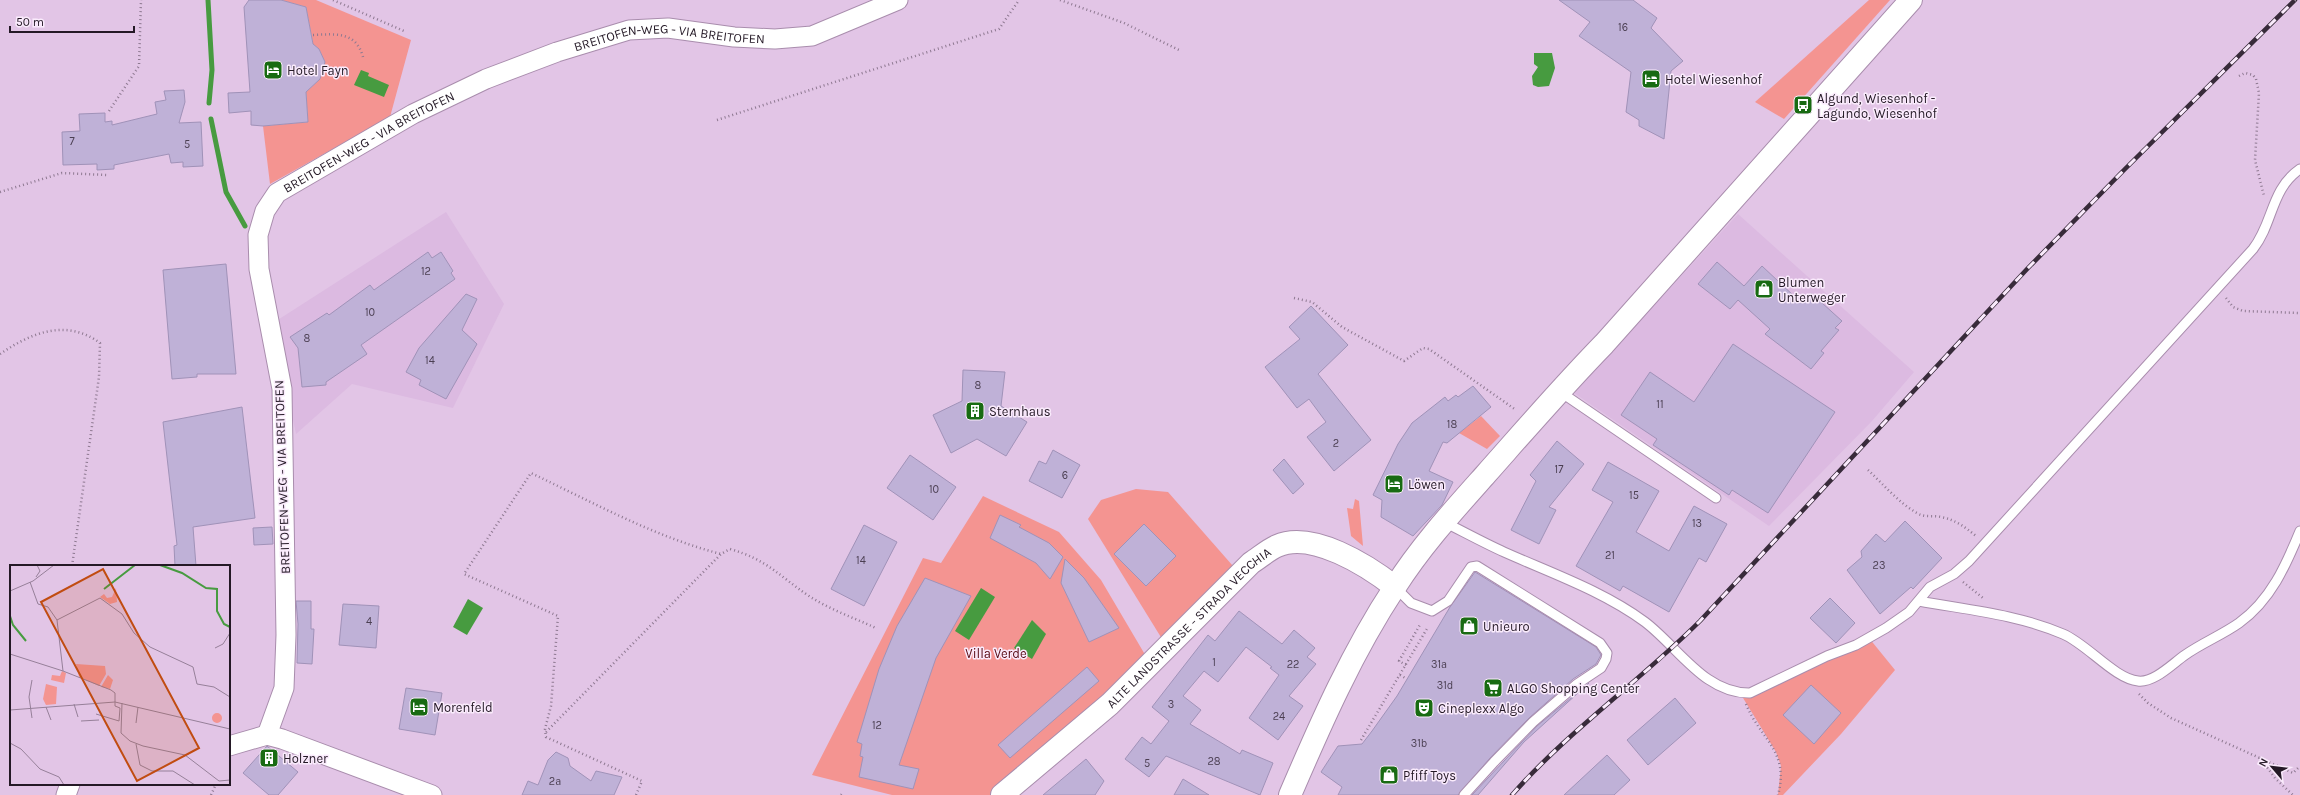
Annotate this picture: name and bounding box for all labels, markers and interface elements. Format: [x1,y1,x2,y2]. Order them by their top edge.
scale bar [10,8,134,34]
text: 50 m [16,15,44,29]
street label: BREITOFEN-WEG - VIA BREITOFEN [572,20,765,54]
house number: 16 [1618,21,1628,34]
hotel icon: Hotel Fayn [262,59,284,81]
place label: Hotel Fayn [287,63,349,78]
hotel icon: Hotel Wiesenhof [1640,68,1662,90]
place label: Hotel Wiesenhof [1665,72,1763,87]
street label: BREITOFEN-WEG - VIA BREITOFEN [280,88,457,195]
place label: Algund, Wiesenhof - Lagundo, Wiesenhof [1817,91,1937,121]
bus stop icon: Algund, Wiesenhof - Lagundo, Wiesenhof [1792,94,1814,116]
house number: 7 [69,135,75,148]
house number: 5 [184,138,190,151]
house number: 12 [421,265,431,278]
place label: Blumen Unterweger [1778,275,1846,305]
shop icon: Blumen Unterweger [1753,278,1775,300]
house number: 10 [365,306,375,319]
house number: 8 [304,332,311,345]
house number: 14 [425,354,435,367]
house number: 8 [975,379,982,392]
street label: BREITOFEN-WEG - VIA BREITOFEN [271,380,293,574]
house number: 11 [1656,398,1664,411]
building icon: Sternhaus [964,400,986,422]
place label: Sternhaus [989,404,1051,419]
house number: 18 [1447,418,1457,431]
house number: 2 [1333,437,1339,450]
house number: 17 [1555,463,1563,476]
house number: 6 [1062,469,1068,482]
hotel icon: Löwen [1383,473,1405,495]
place label: Löwen [1408,477,1445,492]
house number: 10 [929,483,939,496]
house number: 15 [1629,489,1639,502]
house number: 13 [1692,517,1702,530]
street label: ALTE LANDSTRASSE - STRADA VECCHIA [1103,544,1274,711]
house number: 21 [1605,549,1615,562]
house number: 14 [856,554,866,567]
house number: 23 [1873,559,1885,572]
inset map [10,565,230,785]
house number: 4 [366,615,372,628]
shop icon: Unieuro [1458,615,1480,637]
place label: Unieuro [1483,619,1530,634]
park label: Villa Verde [965,646,1027,661]
house number: 1 [1212,656,1216,669]
house number: 22 [1287,658,1299,671]
house number: 31a [1431,658,1447,671]
supermarket icon: ALGO Shopping Center [1482,677,1504,699]
house number: 31d [1437,679,1453,692]
place label: ALGO Shopping Center [1507,681,1640,696]
hotel icon: Morenfeld [408,696,430,718]
theatre icon: Cineplexx Algo [1413,697,1435,719]
house number: 3 [1168,698,1174,711]
place label: Morenfeld [433,700,493,715]
place label: Cineplexx Algo [1438,701,1524,716]
house number: 24 [1273,710,1285,723]
house number: 12 [872,719,882,732]
house number: 31b [1411,737,1427,750]
building icon: Holzner [258,747,280,769]
north arrow [2252,747,2292,787]
place label: Holzner [283,751,328,766]
house number: 28 [1207,755,1221,768]
text: N [2256,756,2271,769]
house number: 5 [1144,757,1150,770]
shop icon: Pfiff Toys [1378,764,1400,786]
place label: Pfiff Toys [1403,768,1456,783]
house number: 2a [549,775,561,788]

